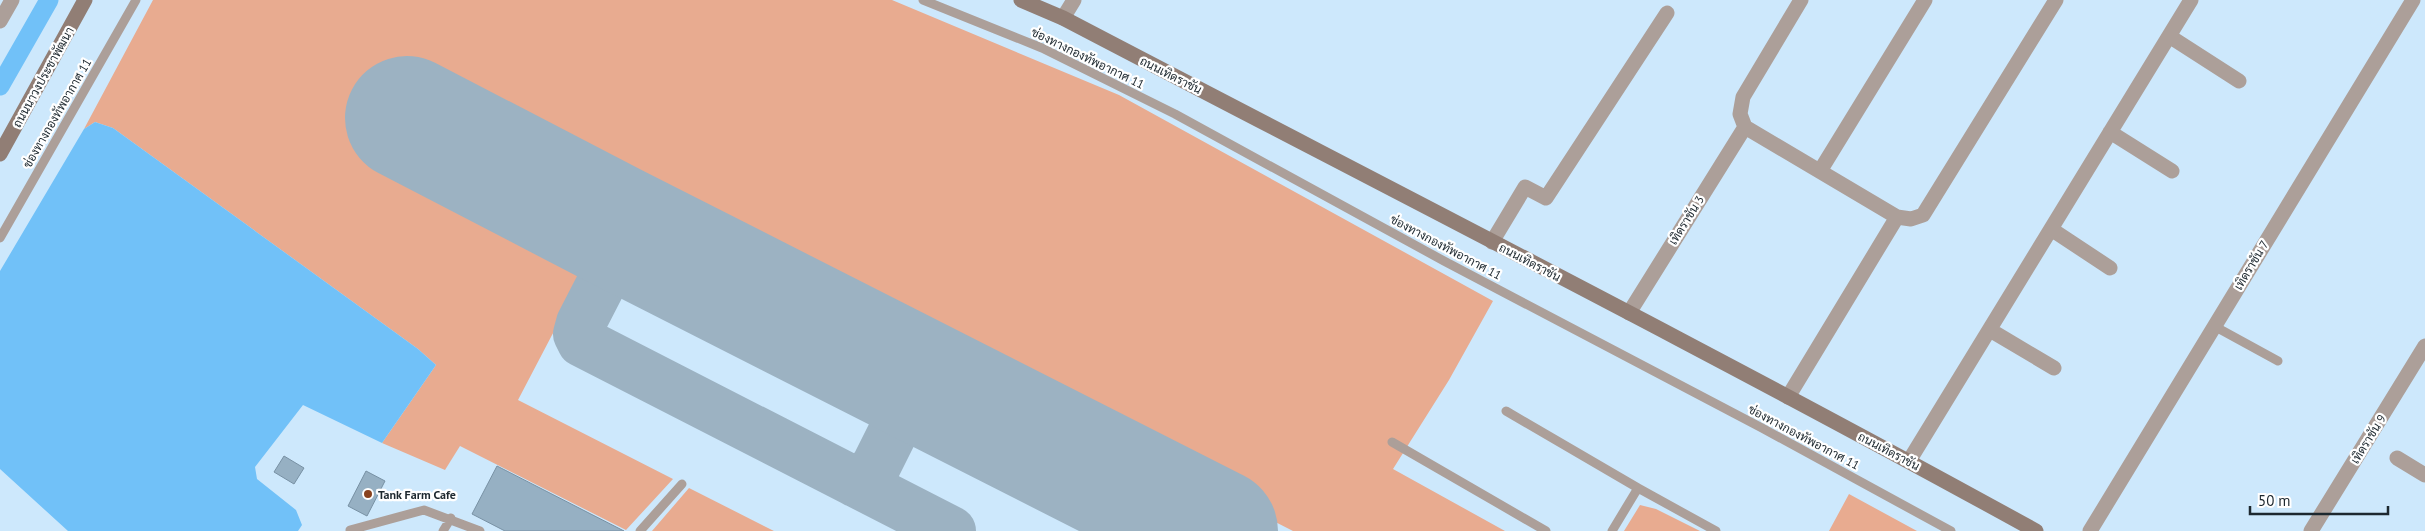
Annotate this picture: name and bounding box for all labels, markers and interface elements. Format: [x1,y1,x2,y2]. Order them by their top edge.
street label: ถนนนาวงประชาพัฒนา [9,24,77,130]
street label: ช่องทางกองทัพอากาศ 11 [1029,24,1147,92]
street label: ถนนเทิดราชัน [1138,53,1205,97]
street label: ช่องทางกองทัพอากาศ 11 [20,56,94,170]
street label: เทิดราชัน 3 [1665,193,1707,247]
street label: ช่องทางกองทัพอากาศ 11 [1388,211,1504,283]
street label: เทิดราชัน 7 [2230,238,2272,292]
street label: ถนนเทิดราชัน [1497,240,1564,285]
street label: ช่องทางกองทัพอากาศ 11 [1746,401,1862,473]
street label: เทิดราชัน 9 [2347,412,2389,466]
street label: ถนนเทิดราชัน [1856,429,1923,474]
scale bar [2250,484,2388,516]
place label: Tank Farm Cafe [378,487,456,502]
marker: Tank Farm Cafe [362,488,374,500]
text: 50 m [2258,491,2291,510]

